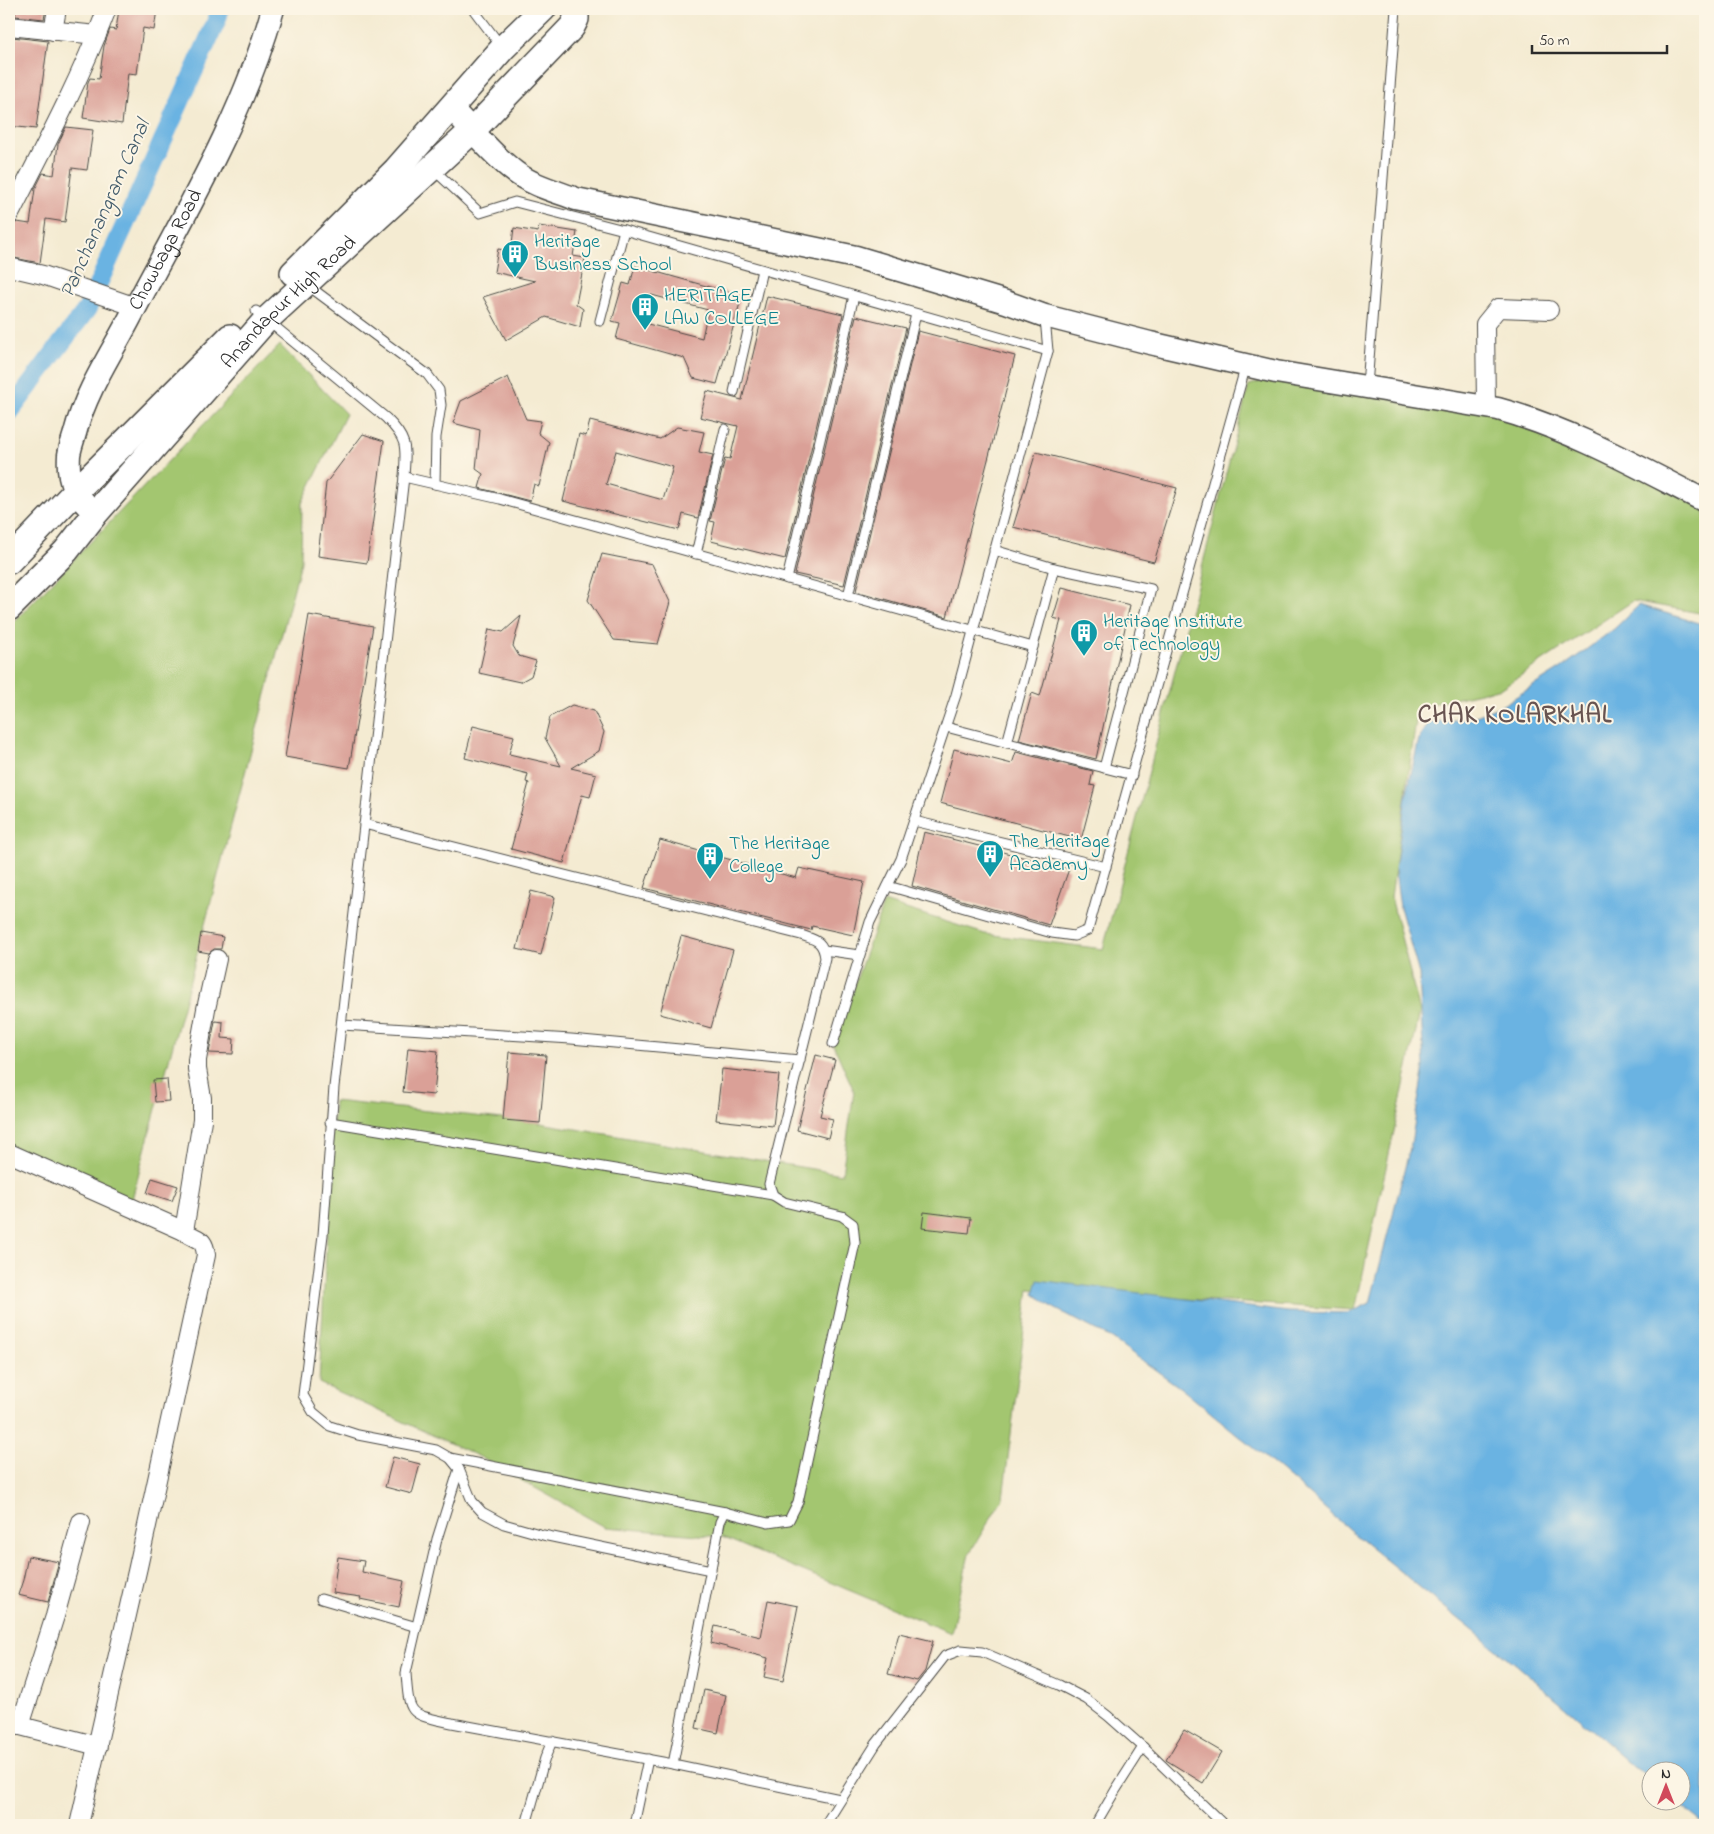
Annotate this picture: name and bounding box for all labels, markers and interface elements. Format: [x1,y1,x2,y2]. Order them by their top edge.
scale bar [1532,22,1666,54]
text: 50 m [1539,30,1570,52]
water label: Panchanangram Canal [53,113,161,303]
street label: Chowbaga Road [122,185,210,316]
place label: Heritage Business School [533,228,672,280]
street label: Anandapur High Road [215,229,363,375]
building icon: Heritage Business School [500,239,530,278]
place label: HERITAGE LAW COLLEGE [664,282,779,334]
building icon: HERITAGE LAW COLLEGE [630,292,660,331]
place label: Heritage Institute of Technology [1103,608,1243,661]
building icon: Heritage Institute of Technology [1069,618,1099,657]
district label: CHAK KOLARKHAL [1418,698,1612,734]
place label: The Heritage Academy [1009,828,1110,880]
place label: The Heritage College [729,830,830,883]
building icon: The Heritage Academy [975,839,1005,878]
building icon: The Heritage College [695,841,725,880]
north arrow [1642,1762,1692,1812]
text: N [1661,1764,1671,1785]

